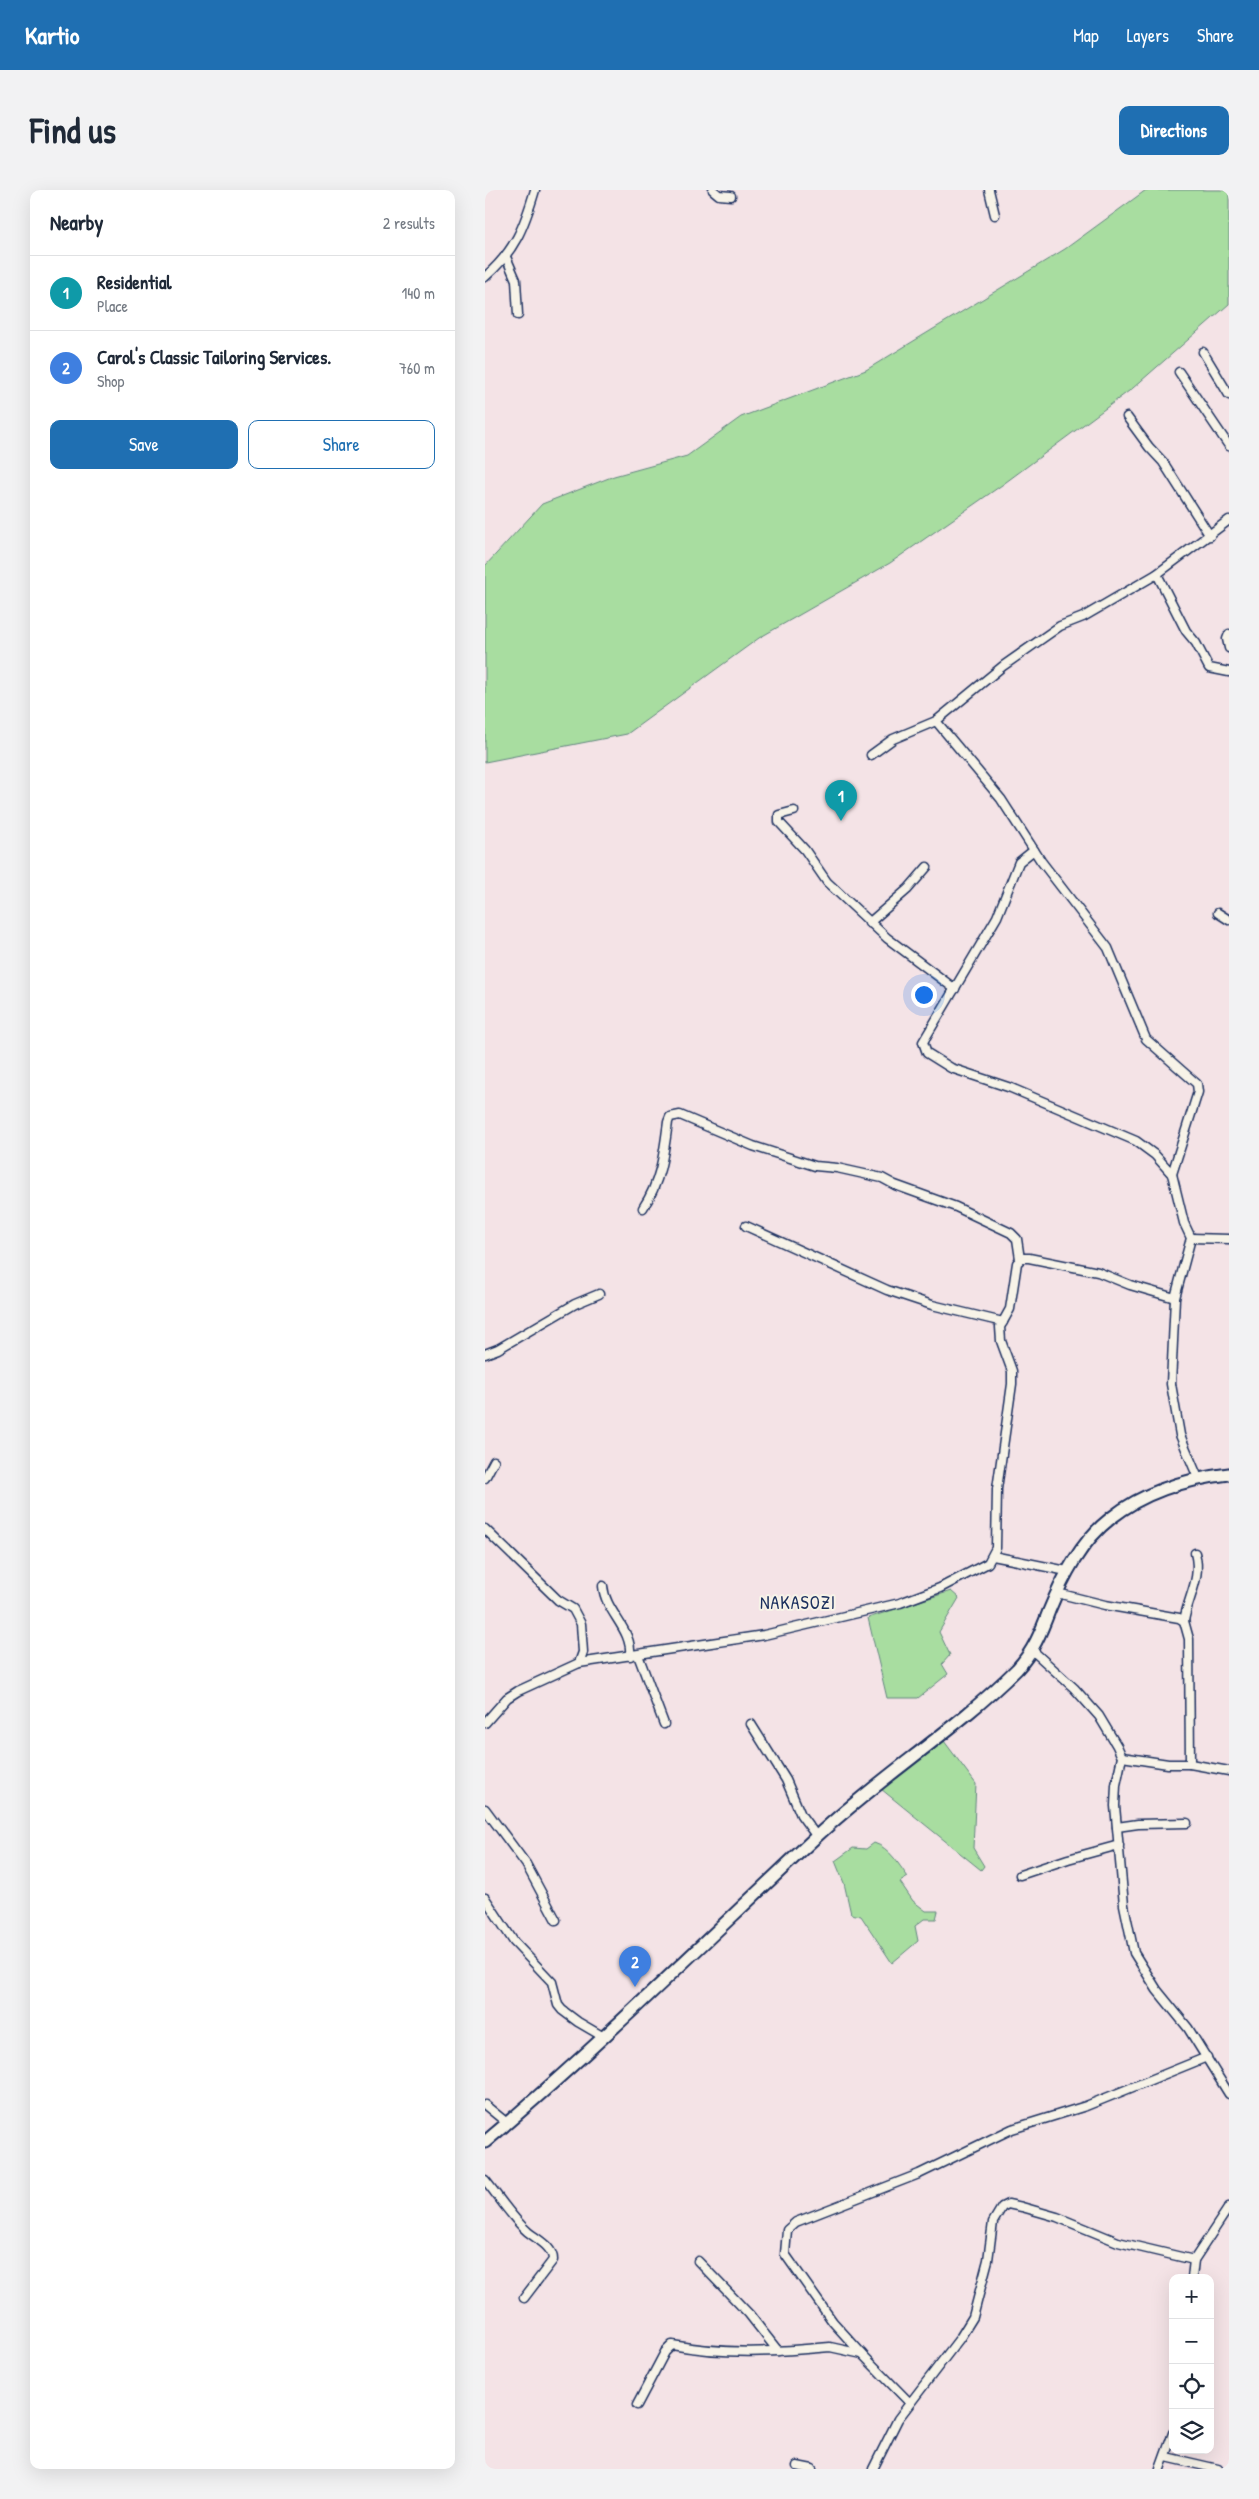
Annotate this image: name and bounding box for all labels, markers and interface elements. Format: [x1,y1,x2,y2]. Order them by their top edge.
text: Kartio [25,19,80,51]
text: Map [1073,23,1099,48]
text: Layers [1127,23,1169,48]
text: Share [1197,23,1234,48]
button: Directions [1119,106,1229,155]
text: Find us [30,107,116,154]
text: Nearby [50,208,103,237]
text: 2 results [383,212,435,234]
text: Residential [97,269,172,295]
text: 1 [63,282,69,304]
text: 140 m [401,282,435,304]
text: Place [97,295,128,317]
text: Carol's Classic Tailoring Services. [97,344,331,370]
text: 2 [62,357,70,379]
text: 760 m [399,357,435,379]
text: Shop [97,370,124,392]
button: Save [50,420,238,469]
button: Share [248,420,435,469]
pin: 1 [825,780,857,821]
your location [911,982,937,1008]
district label: NAKASOZI [760,1590,836,1615]
pin: 2 [619,1946,651,1987]
map controls [1169,2274,1214,2454]
button: + [1169,2274,1214,2319]
button: − [1169,2319,1214,2364]
button: locate [1169,2364,1214,2409]
button: layers [1169,2409,1214,2454]

